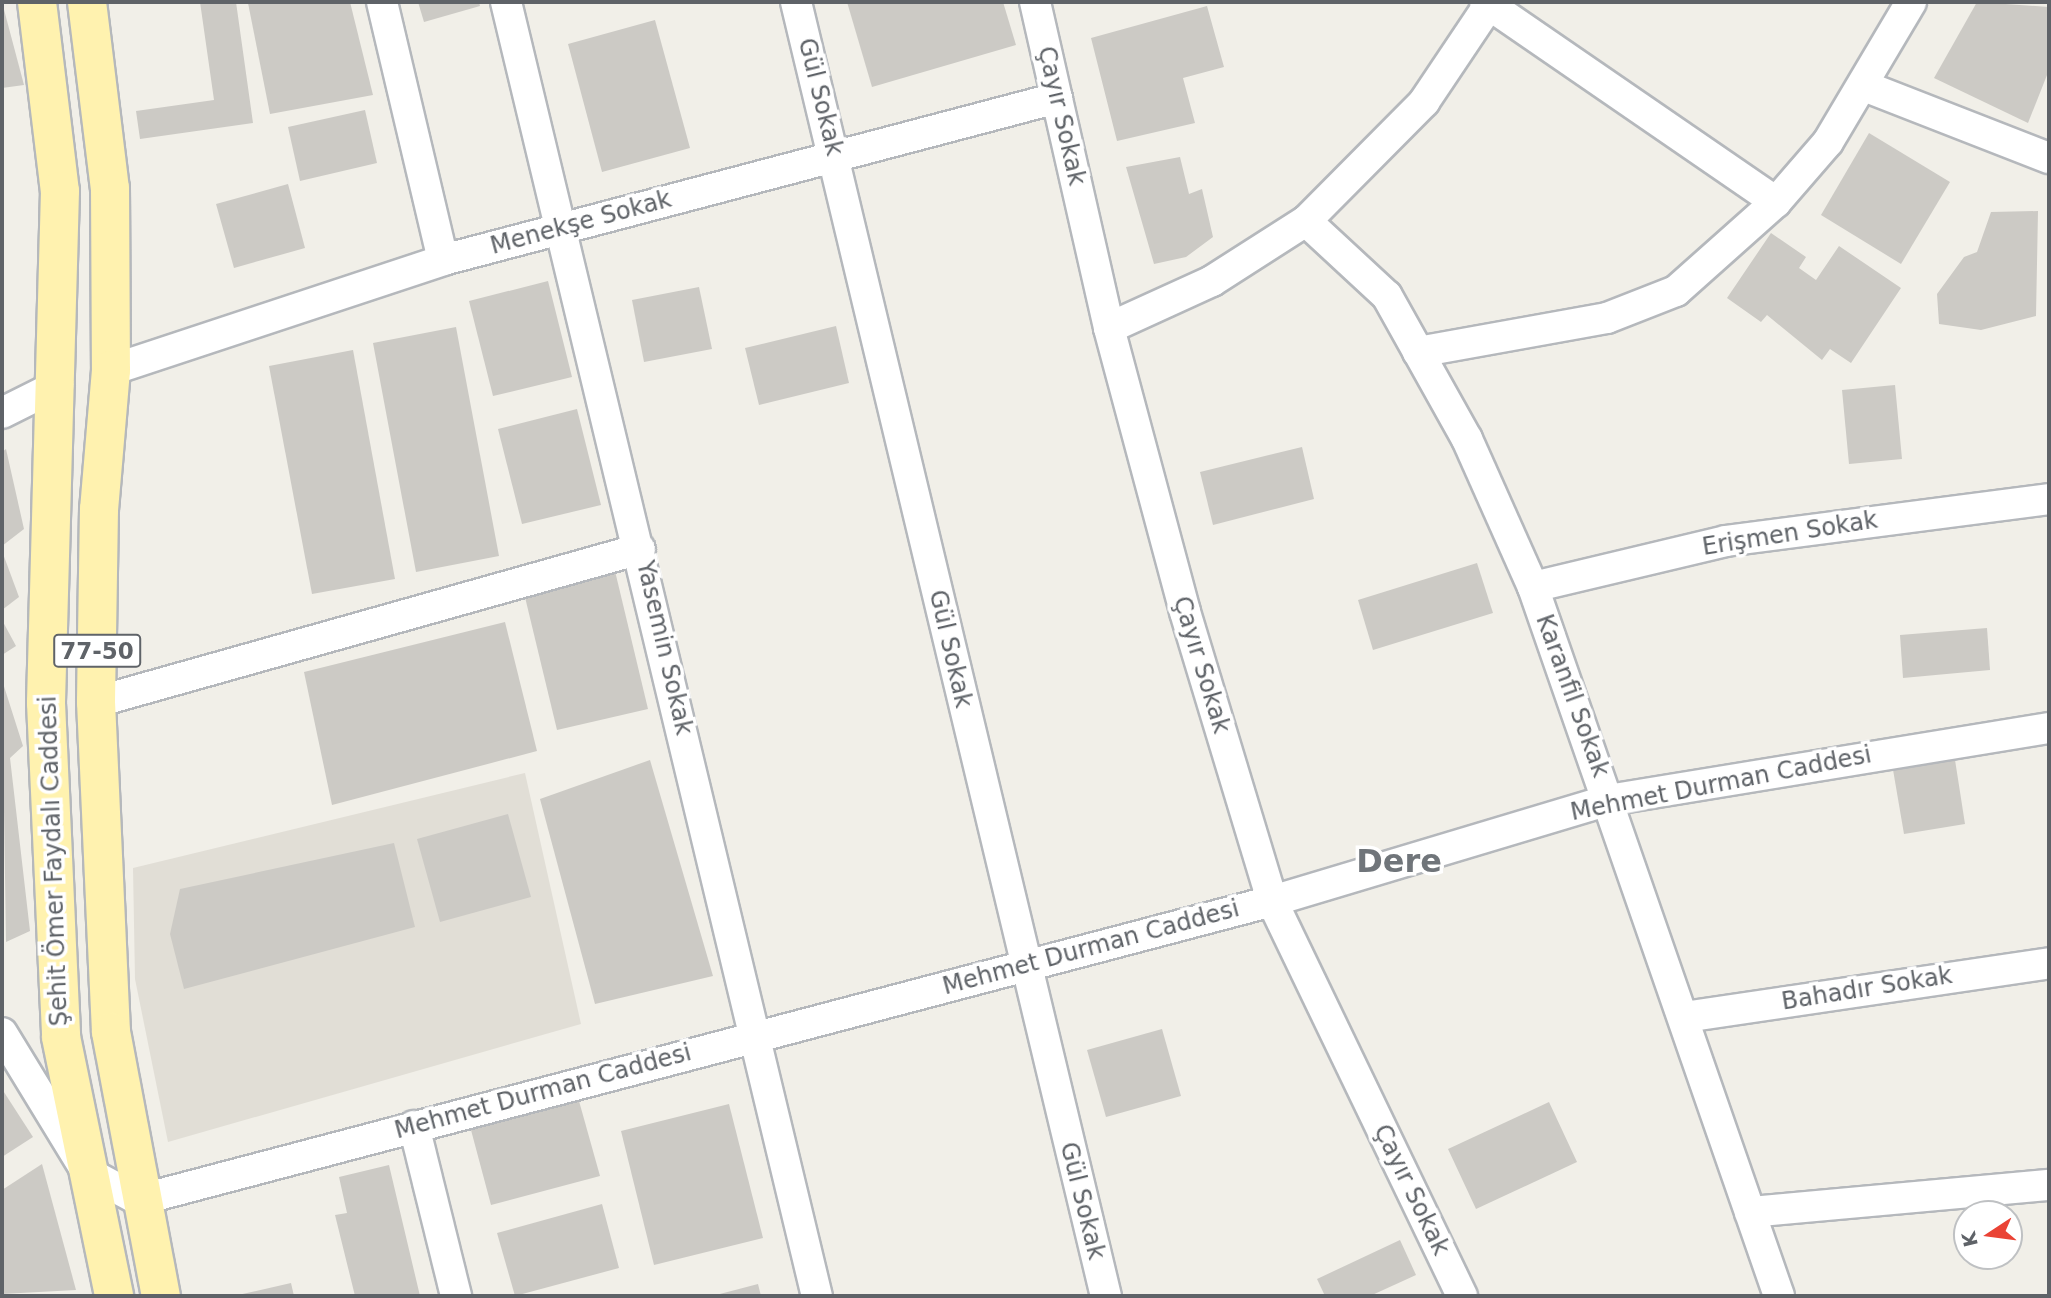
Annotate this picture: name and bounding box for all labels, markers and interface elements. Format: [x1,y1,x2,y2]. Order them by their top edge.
street label: Gül Sokak [791,35,849,159]
street label: Çayır Sokak [1031,44,1091,188]
street label: Menekşe Sokak [487,185,675,261]
street label: Erişmen Sokak [1700,506,1880,562]
street label: Yasemin Sokak [630,558,698,738]
street label: Gül Sokak [922,587,978,711]
street label: Çayır Sokak [1166,593,1236,737]
street label: Karanfil Sokak [1529,611,1615,781]
road number: 77-50 [52,632,142,670]
street label: Şehit Ömer Faydalı Caddesi [34,695,74,1027]
street label: Mehmet Durman Caddesi [1568,741,1874,827]
district label: Dere [1356,842,1442,880]
street label: Mehmet Durman Caddesi [940,895,1242,1001]
street label: Bahadır Sokak [1780,961,1954,1017]
street label: Mehmet Durman Caddesi [392,1039,694,1145]
street label: Çayır Sokak [1367,1120,1455,1260]
street label: Gül Sokak [1053,1139,1111,1263]
north arrow [1953,1200,2023,1270]
text: K [1957,1230,1982,1249]

